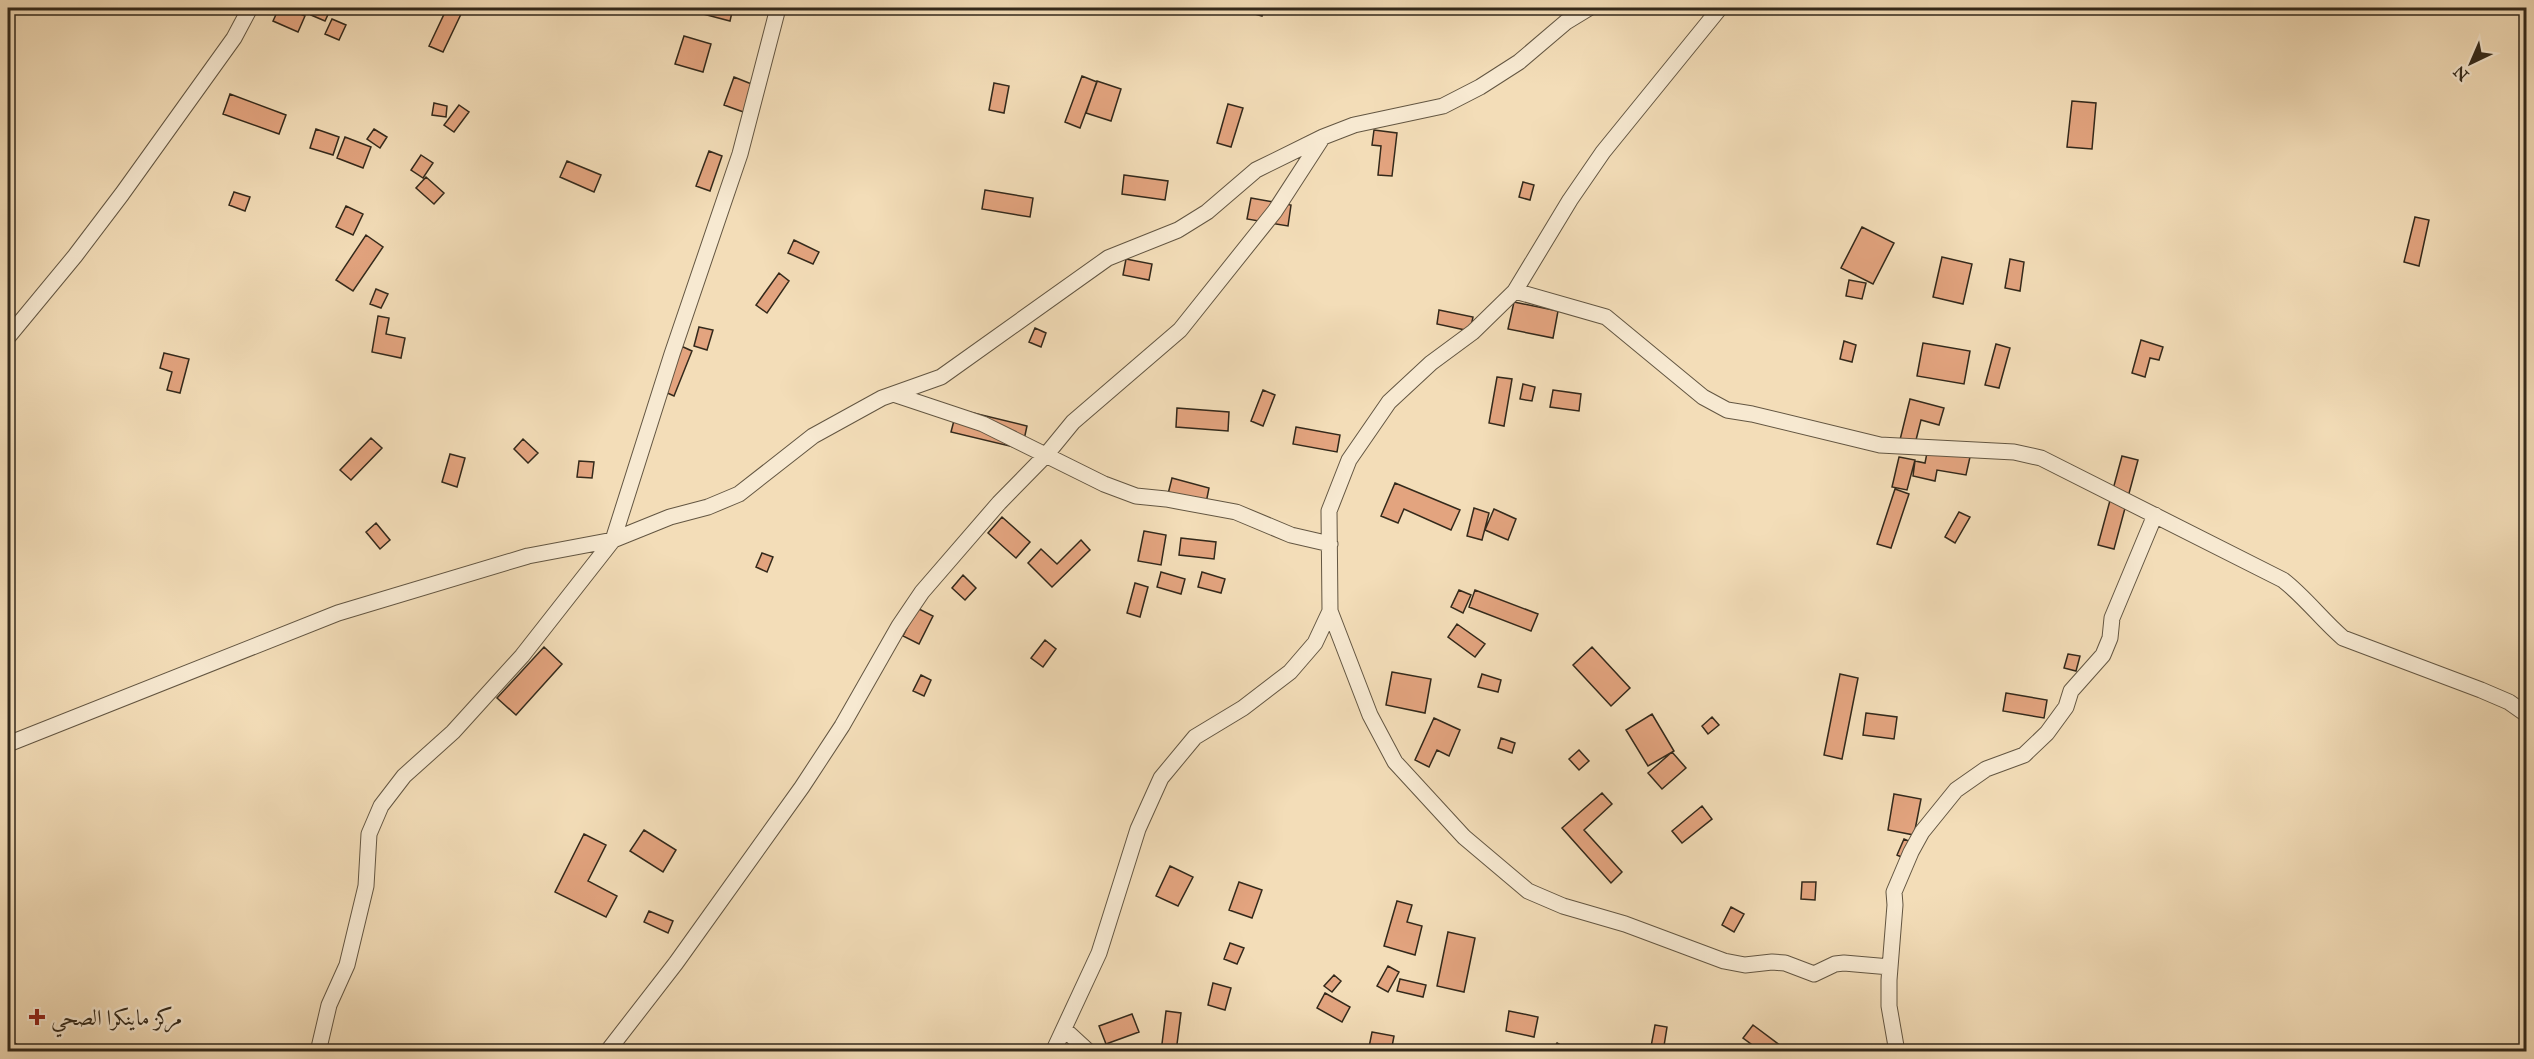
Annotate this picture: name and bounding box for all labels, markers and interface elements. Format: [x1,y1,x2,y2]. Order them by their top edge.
north arrow [2441,33,2501,93]
text: N [2449,62,2472,85]
place label: مركز ماينكرا الصحي [51,1004,182,1038]
marker: مركز ماينكرا الصحي [28,1008,46,1026]

